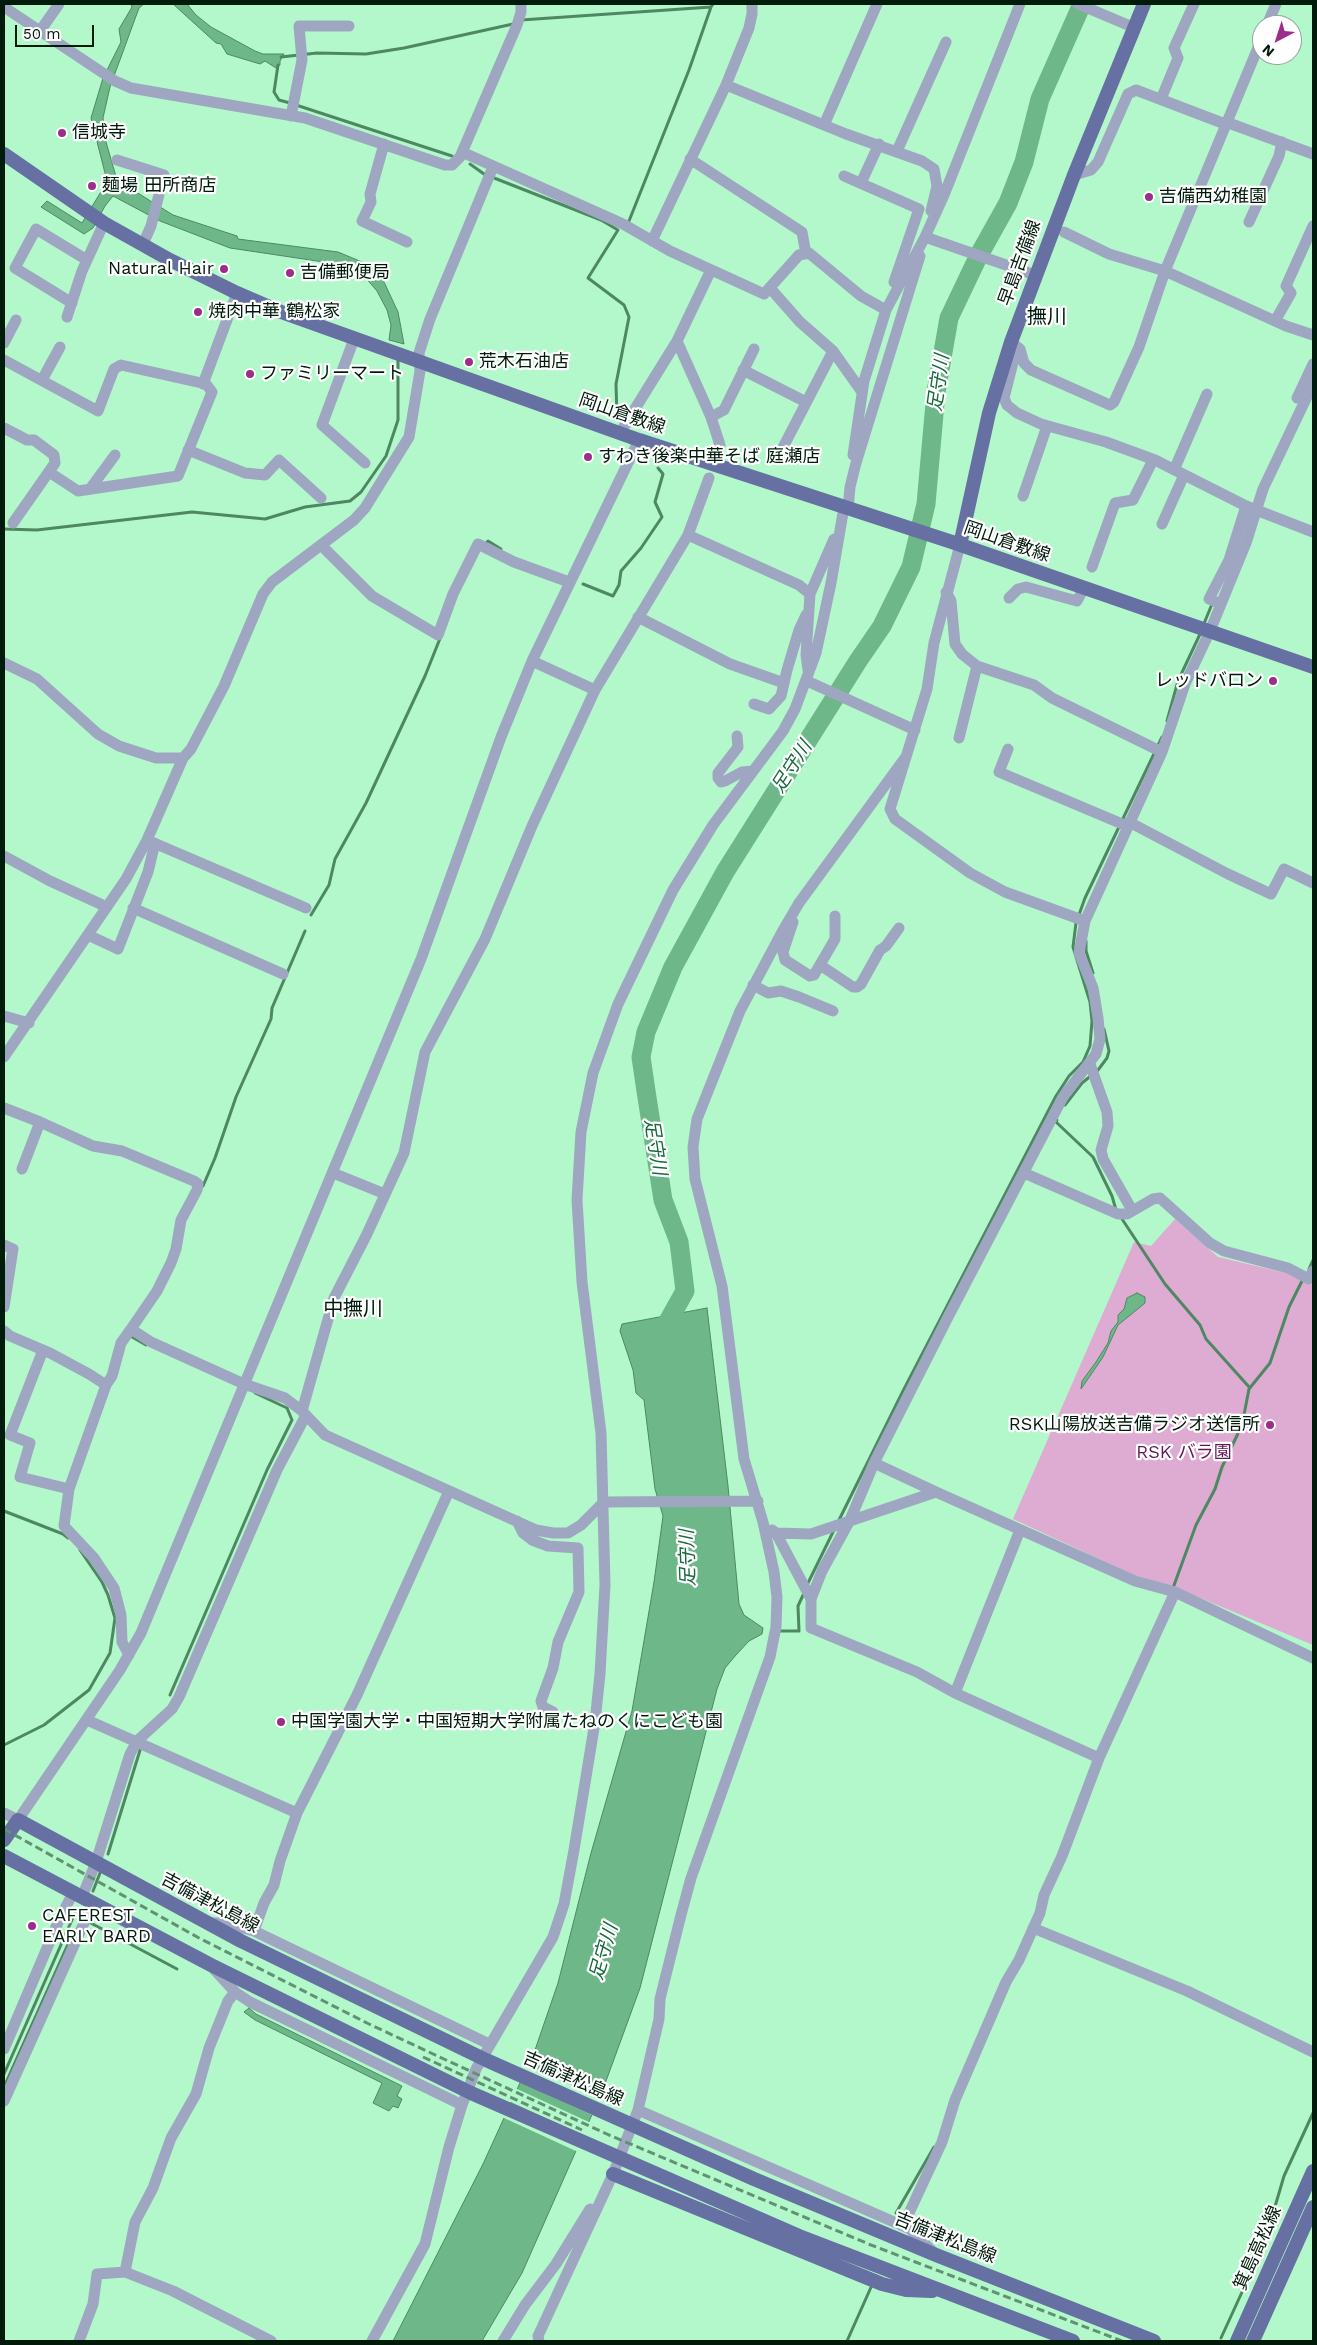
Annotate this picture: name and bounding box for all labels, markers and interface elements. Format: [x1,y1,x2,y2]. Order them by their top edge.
scale bar [18,15,96,47]
north arrow [1252,15,1302,65]
text: 50 m [23,25,60,43]
text: N [1259,41,1277,60]
place label: 信城寺 [72,122,126,144]
marker: 信城寺 [56,127,68,139]
place label: 麺場 田所商店 [102,175,216,197]
marker: 麺場 田所商店 [86,180,98,192]
place label: 吉備西幼稚園 [1159,186,1267,208]
marker: 吉備西幼稚園 [1143,191,1155,203]
street label: 早島吉備線 [994,217,1046,309]
place label: Natural Hair [108,258,214,280]
place label: 吉備郵便局 [300,262,390,284]
marker: Natural Hair [218,263,230,275]
marker: 吉備郵便局 [284,267,296,279]
place label: 焼肉中華 鶴松家 [208,301,340,323]
district label: 撫川 [1027,305,1067,329]
marker: 焼肉中華 鶴松家 [192,306,204,318]
place label: 荒木石油店 [479,351,569,373]
water label: 足守川 [924,353,954,413]
marker: 荒木石油店 [463,356,475,368]
place label: ファミリーマート [260,363,404,385]
marker: ファミリーマート [244,368,256,380]
street label: 岡山倉敷線 [576,389,668,439]
place label: すわき後楽中華そば 庭瀬店 [598,446,820,468]
marker: すわき後楽中華そば 庭瀬店 [582,451,594,463]
street label: 岡山倉敷線 [961,517,1053,567]
place label: レッドバロン [1155,670,1263,692]
marker: レッドバロン [1267,675,1279,687]
water label: 足守川 [767,737,817,797]
water label: 足守川 [639,1117,671,1177]
district label: 中撫川 [323,1297,383,1321]
place label: RSK山陽放送吉備ラジオ送信所 [1009,1414,1260,1436]
marker: RSK山陽放送吉備ラジオ送信所 [1264,1419,1276,1431]
park label: RSK バラ園 [1136,1442,1232,1464]
water label: 足守川 [676,1529,700,1587]
place label: 中国学園大学・中国短期大学附属たねのくにこども園 [291,1711,723,1733]
marker: 中国学園大学・中国短期大学附属たねのくにこども園 [275,1716,287,1728]
street label: 吉備津松島線 [157,1868,263,1938]
place label: CAFEREST EARLY BARD [42,1905,151,1948]
marker: CAFEREST EARLY BARD [26,1920,38,1932]
water label: 足守川 [585,1921,623,1983]
street label: 吉備津松島線 [519,2047,627,2111]
street label: 箕島高松線 [1230,2202,1286,2294]
street label: 吉備津松島線 [891,2208,999,2268]

